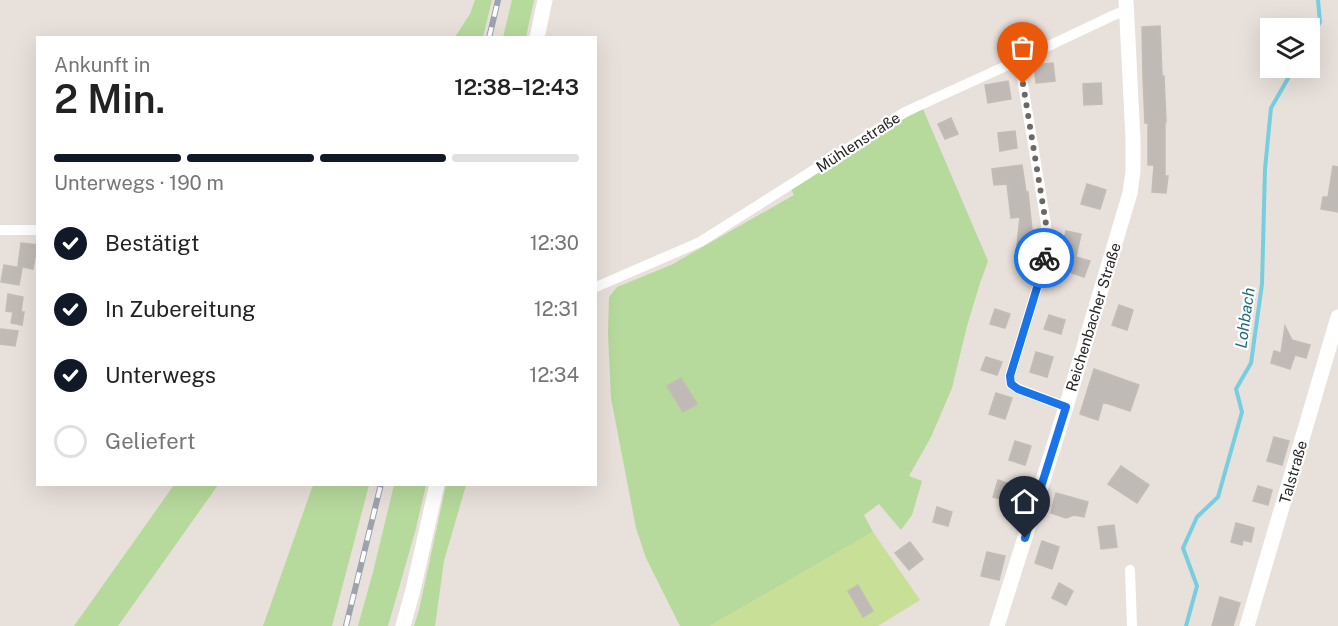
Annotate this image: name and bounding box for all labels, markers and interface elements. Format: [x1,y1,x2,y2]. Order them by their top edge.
map controls [1260,18,1320,78]
button: layers [1260,18,1320,78]
pin [997,22,1048,84]
icon: bag [1006,31,1039,64]
text: Ankunft in [54,53,150,77]
text: 12:38–12:43 [454,74,579,100]
text: 2 Min. [54,76,165,122]
street label: Mühlenstraße [813,109,903,175]
text: Unterwegs · 190 m [54,171,224,195]
icon: check [54,227,87,260]
courier [1014,228,1074,288]
text: Bestätigt [105,230,200,256]
text: 12:30 [530,231,579,255]
street label: Reichenbacher Straße [1062,241,1124,393]
icon: bike [1028,242,1061,275]
water label: Lohbach [1231,286,1259,350]
icon: check [54,293,87,326]
text: In Zubereitung [105,296,256,322]
text: 12:31 [534,297,579,321]
icon: check [54,359,87,392]
text: Unterwegs [105,362,216,388]
text: 12:34 [529,363,579,387]
text: Geliefert [105,428,195,454]
street label: Talstraße [1276,438,1310,506]
pin [999,476,1050,538]
icon: home [1008,485,1041,518]

